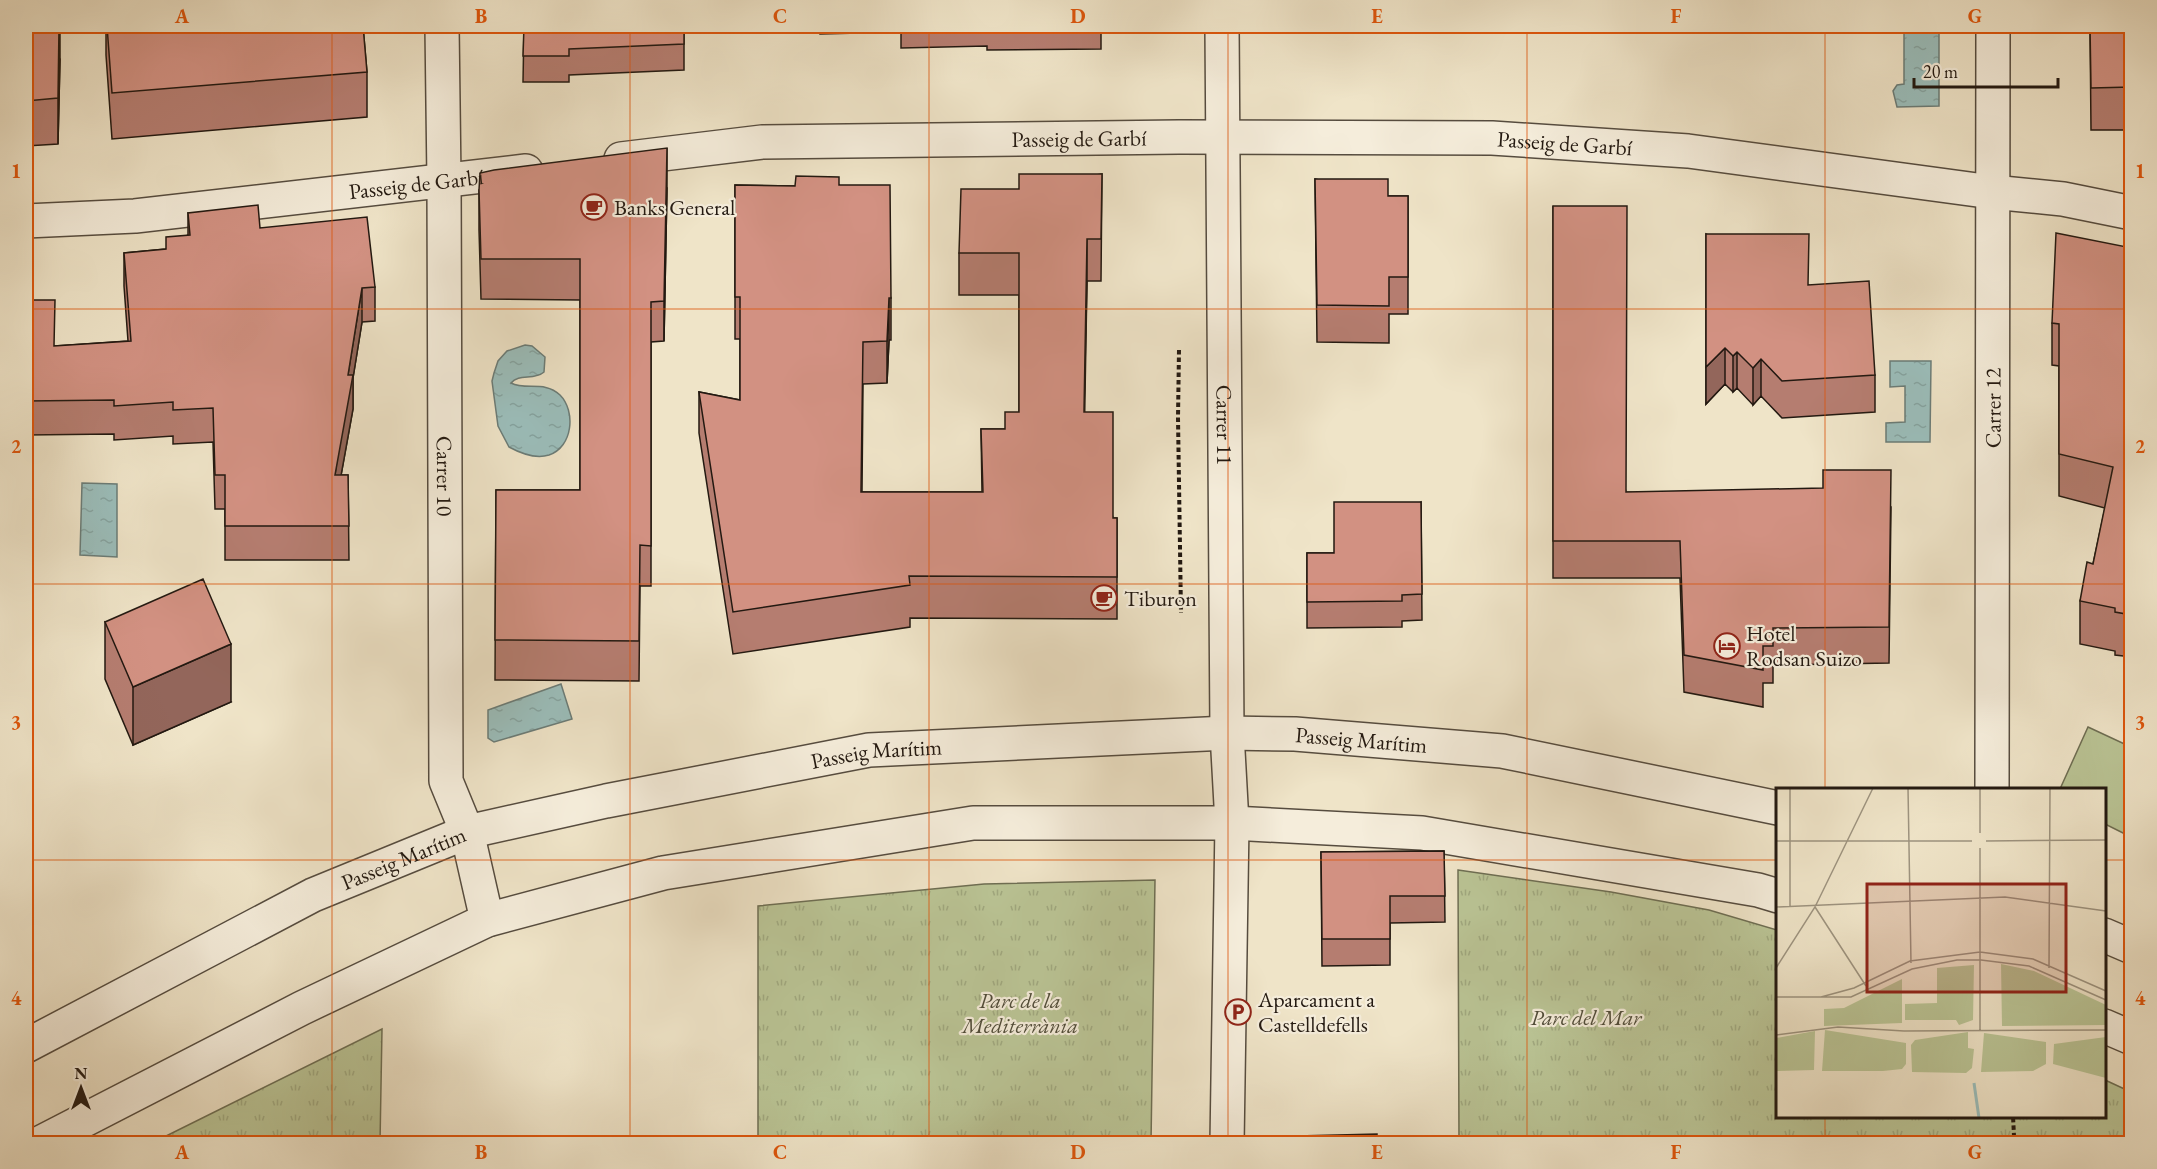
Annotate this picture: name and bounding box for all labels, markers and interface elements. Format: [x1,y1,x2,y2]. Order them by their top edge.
text: A [174,3,190,29]
text: B [475,3,487,29]
text: C [773,3,787,29]
text: D [1070,3,1086,29]
text: E [1371,3,1383,29]
text: F [1671,3,1682,29]
text: G [1968,3,1982,29]
scale bar [1914,51,2058,89]
text: 20 m [1923,60,1958,83]
street label: Passeig de Garbí [1011,123,1147,154]
street label: Passeig de Garbí [1496,124,1634,162]
text: 1 [11,158,21,184]
text: 1 [2135,158,2145,184]
street label: Passeig de Garbí [347,161,485,206]
cafe icon: Banks General [579,192,609,222]
place label: Banks General [614,193,735,222]
street label: Carrer 12 [1978,367,2007,448]
street label: Carrer 11 [1210,385,1240,465]
text: 2 [11,433,22,459]
text: 2 [2135,433,2146,459]
street label: Carrer 10 [430,436,460,517]
cafe icon: Tiburon [1089,583,1119,613]
place label: Tiburon [1124,584,1197,613]
place label: Hotel Rodsan Suizo [1746,619,1862,673]
hotel icon: Hotel Rodsan Suizo [1712,631,1742,661]
text: 3 [11,709,21,735]
text: 3 [2135,709,2145,735]
street label: Passeig Marítim [1294,720,1429,759]
street label: Passeig Marítim [808,732,943,776]
inset map [1776,788,2106,1118]
street label: Passeig Marítim [337,820,470,896]
text: 4 [11,985,22,1011]
place label: Aparcament a Castelldefells [1257,985,1375,1039]
text: 4 [2135,985,2146,1011]
park label: Parc de la Mediterrània [960,986,1078,1040]
parking icon: Aparcament a Castelldefells [1223,997,1253,1027]
park label: Parc del Mar [1531,1003,1643,1032]
north arrow [51,1058,111,1118]
text: N [75,1063,88,1084]
text: A [174,1139,190,1165]
text: B [475,1139,487,1165]
text: C [773,1139,787,1165]
text: D [1070,1139,1086,1165]
text: E [1371,1139,1383,1165]
text: F [1671,1139,1682,1165]
text: G [1968,1139,1982,1165]

